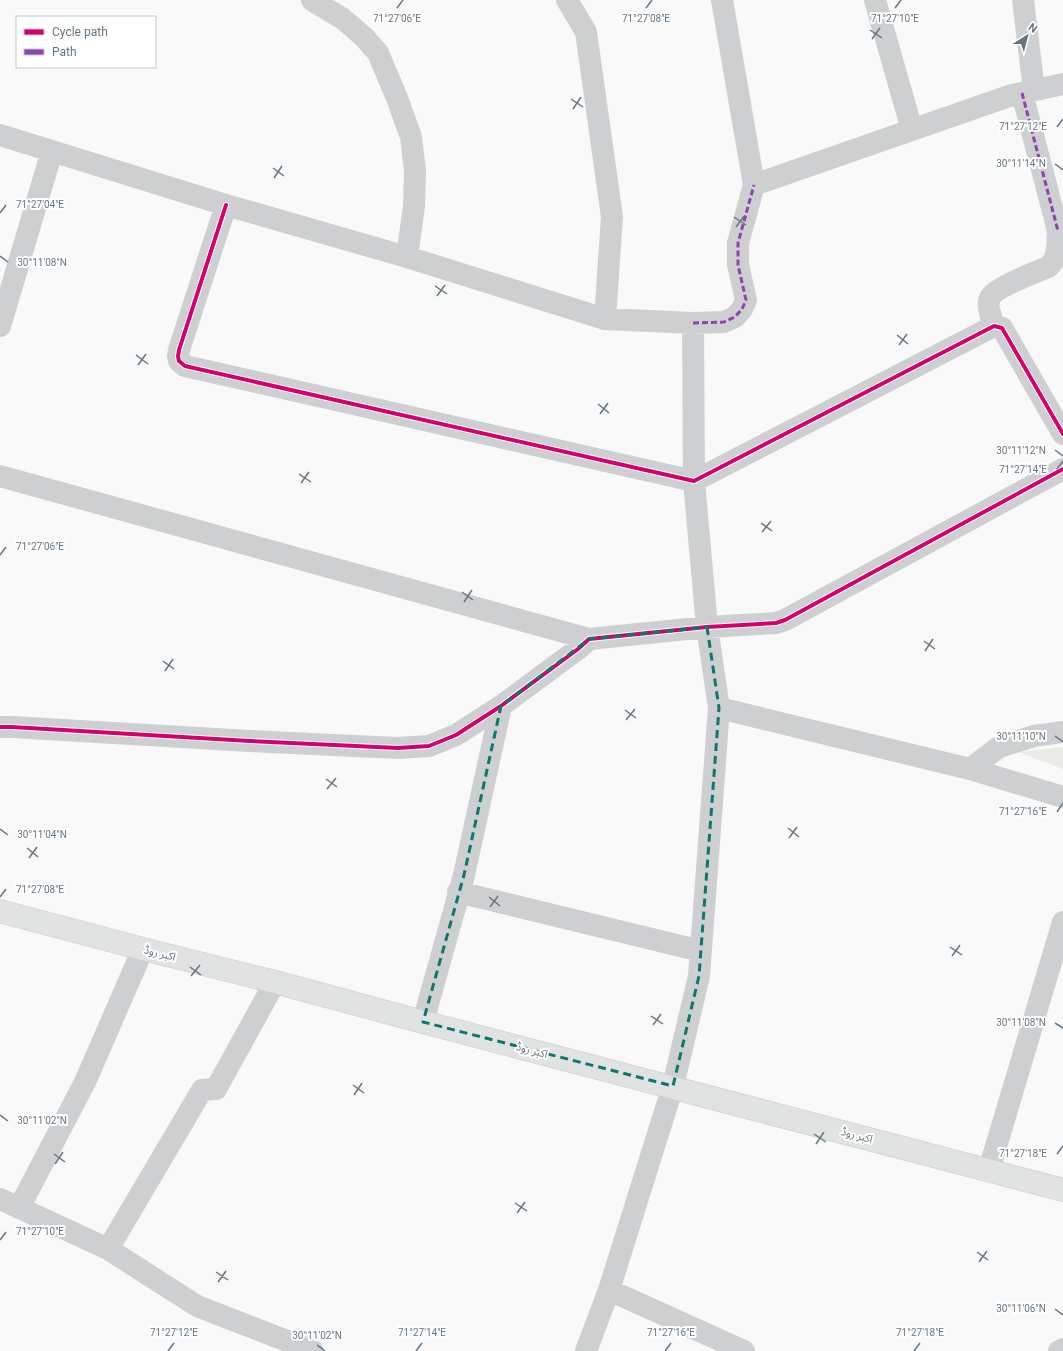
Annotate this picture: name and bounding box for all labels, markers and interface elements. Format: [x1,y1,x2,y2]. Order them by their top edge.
text: 71°27'06"E [373,13,421,24]
text: 71°27'08"E [622,13,670,24]
text: 71°27'10"E [871,13,919,24]
legend [16,16,156,68]
north arrow [1007,16,1047,56]
text: N [1026,21,1040,36]
text: Cycle path [52,25,108,39]
text: Path [52,45,77,59]
text: 71°27'12"E [999,121,1047,132]
text: 30°11'14"N [996,158,1046,169]
text: 71°27'04"E [16,199,64,210]
text: 30°11'08"N [17,257,67,268]
text: 30°11'12"N [996,445,1046,456]
text: 71°27'14"E [999,464,1047,475]
text: 71°27'06"E [16,541,64,552]
text: 30°11'10"N [996,731,1046,742]
text: 71°27'16"E [999,806,1047,817]
text: 30°11'04"N [17,829,67,840]
text: 71°27'08"E [16,884,64,895]
street label: اکبر روڈ [143,943,177,964]
text: 30°11'08"N [996,1017,1046,1028]
street label: اکبر روڈ [515,1040,549,1061]
text: 30°11'02"N [17,1115,67,1126]
street label: اکبر روڈ [840,1125,874,1146]
text: 71°27'18"E [999,1148,1047,1159]
text: 71°27'10"E [16,1226,64,1237]
text: 30°11'06"N [996,1303,1046,1314]
text: 71°27'12"E [150,1327,198,1338]
text: 71°27'14"E [398,1327,446,1338]
text: 71°27'16"E [647,1327,695,1338]
text: 71°27'18"E [896,1327,944,1338]
text: 30°11'02"N [292,1330,342,1341]

